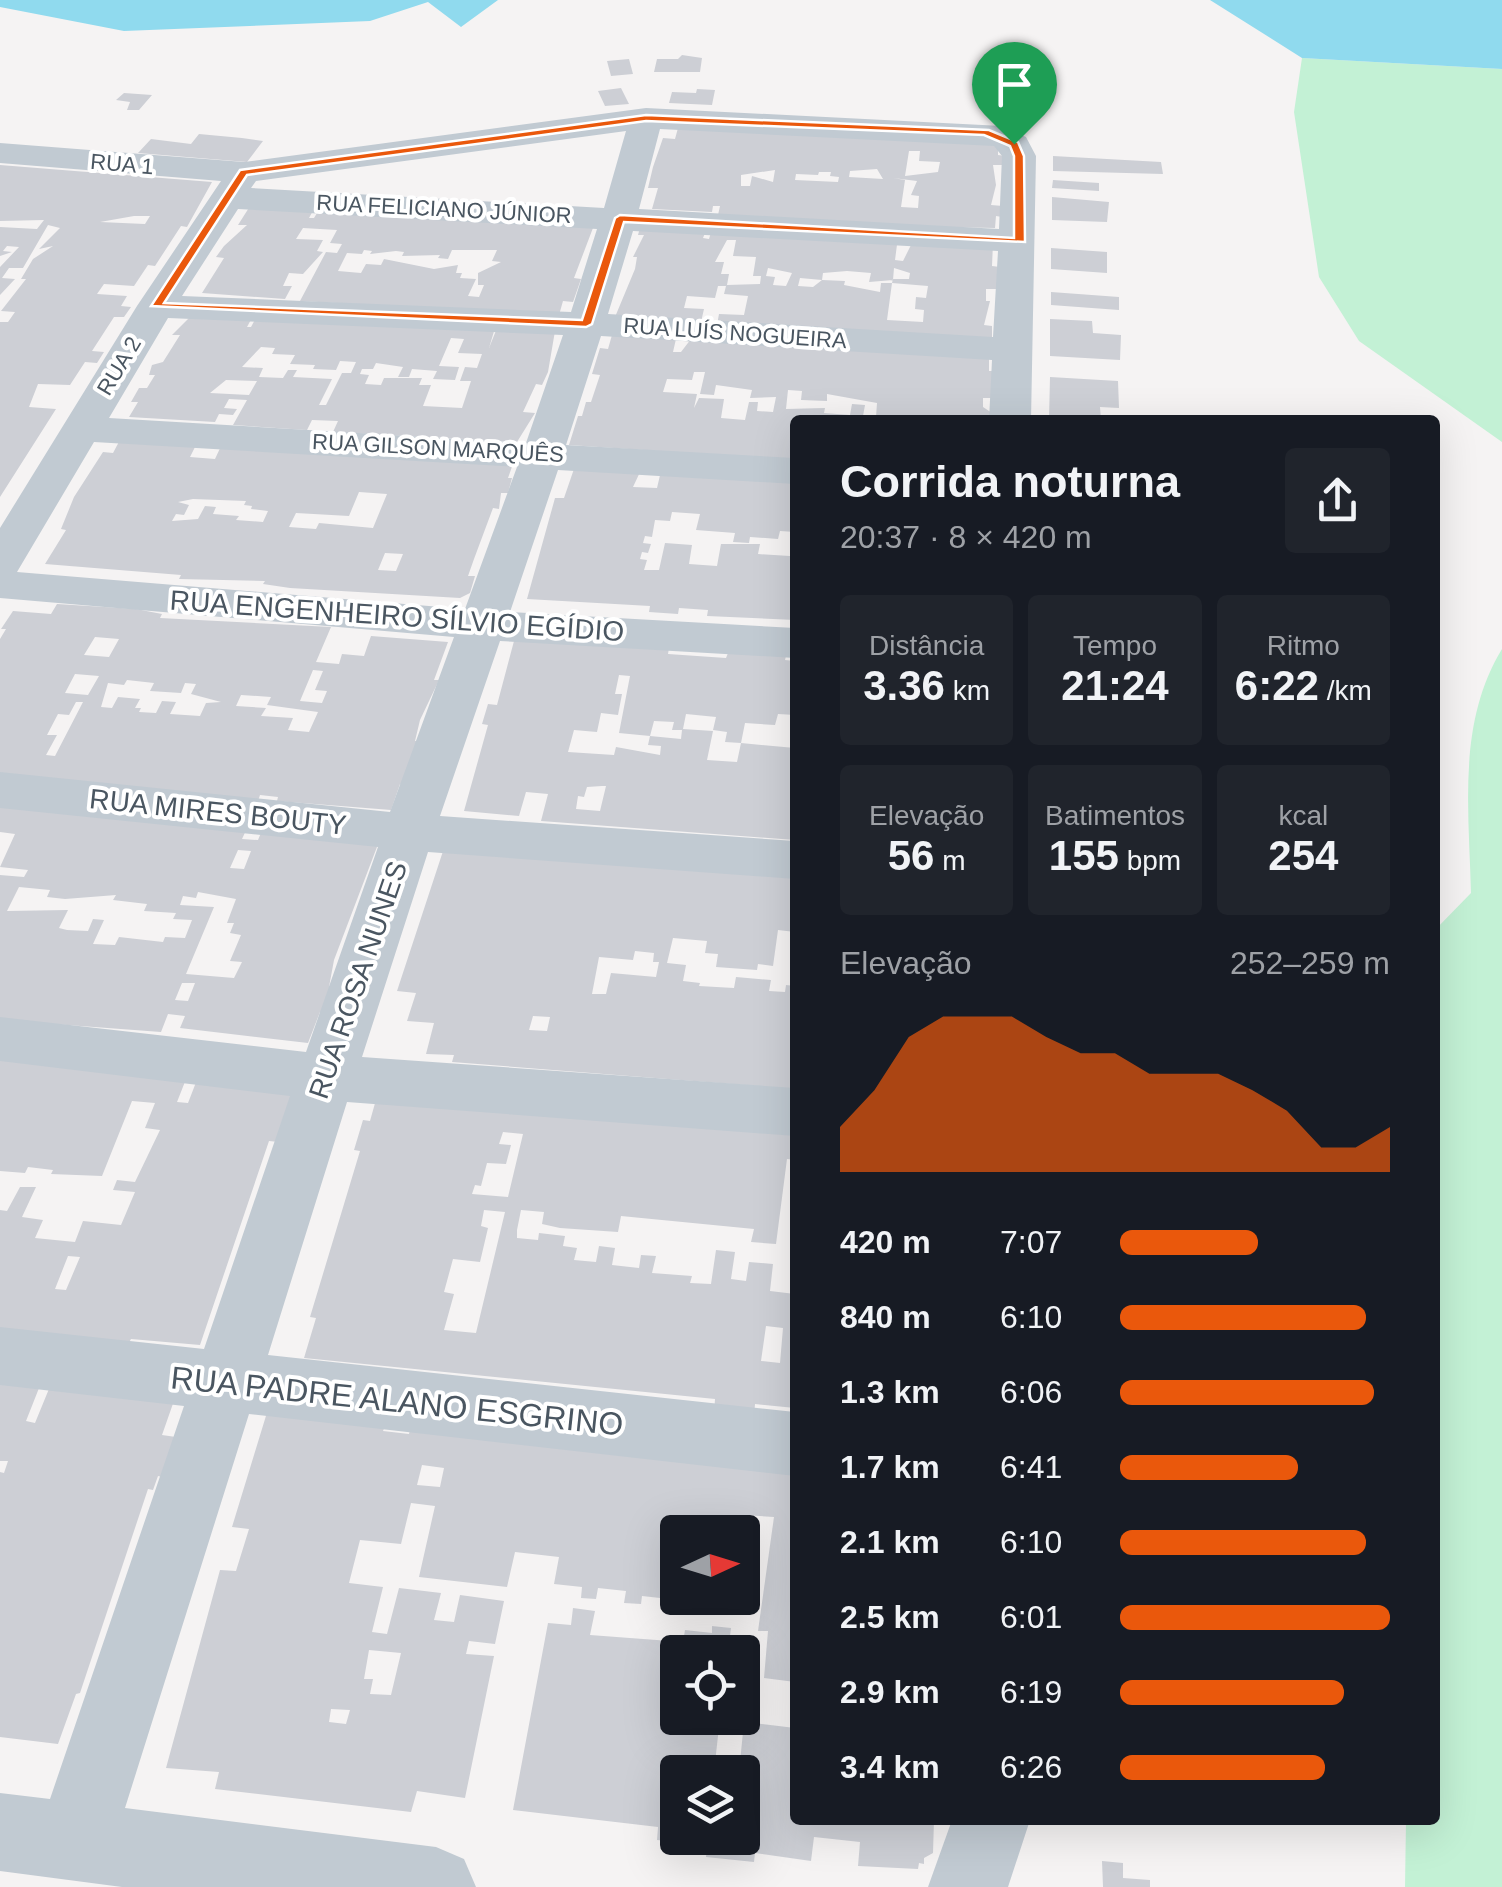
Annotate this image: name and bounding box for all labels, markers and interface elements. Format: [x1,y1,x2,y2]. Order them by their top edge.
pin [972,42,1057,145]
icon: arrive [987,57,1042,112]
street label: RUA 1 [89,149,155,179]
street label: RUA FELICIANO JÚNIOR [316,190,572,228]
street label: RUA LUÍS NOGUEIRA [623,313,848,353]
street label: RUA 2 [92,332,146,400]
street label: RUA GILSON MARQUÊS [312,429,564,467]
button: share [1285,448,1390,553]
text: Corrida noturna [840,456,1180,507]
text: 20:37 · 8 × 420 m [840,519,1092,555]
street label: RUA ENGENHEIRO SÍLVIO EGÍDIO [169,585,625,647]
text: Distância [869,630,984,661]
text: Tempo [1073,630,1157,661]
text: Ritmo [1267,630,1340,661]
text: 3.36 [863,662,945,709]
text: 21:24 [1061,662,1169,709]
text: 6:22 [1235,662,1319,709]
text: km [945,675,990,706]
text: /km [1319,675,1372,706]
street label: RUA MIRES BOUTY [88,783,348,841]
text: Elevação [869,800,984,831]
text: Batimentos [1045,800,1185,831]
text: kcal [1278,800,1328,831]
text: 56 [888,832,934,879]
text: 155 [1049,832,1119,879]
text: 254 [1268,832,1338,879]
text: m [934,845,966,876]
text: bpm [1119,845,1181,876]
street label: RUA ROSA NUNES [303,857,413,1103]
text: Elevação [840,945,972,981]
text: 252–259 m [1230,945,1390,981]
text: 420 m [840,1224,931,1260]
text: 7:07 [1000,1224,1062,1260]
text: 840 m [840,1299,931,1335]
text: 6:10 [1000,1299,1062,1335]
street label: RUA PADRE ALANO ESGRINO [169,1359,625,1443]
text: 1.3 km [840,1374,940,1410]
text: 6:06 [1000,1374,1062,1410]
text: 1.7 km [840,1449,940,1485]
text: 6:41 [1000,1449,1062,1485]
north arrow [660,1515,760,1615]
map controls [660,1515,760,1855]
text: 2.1 km [840,1524,940,1560]
text: 6:10 [1000,1524,1062,1560]
text: 2.5 km [840,1599,940,1635]
text: 6:01 [1000,1599,1062,1635]
button: locate [660,1635,760,1735]
text: 2.9 km [840,1674,940,1710]
text: 6:19 [1000,1674,1062,1710]
text: 3.4 km [840,1749,940,1785]
text: 6:26 [1000,1749,1062,1785]
button: layers [660,1755,760,1855]

